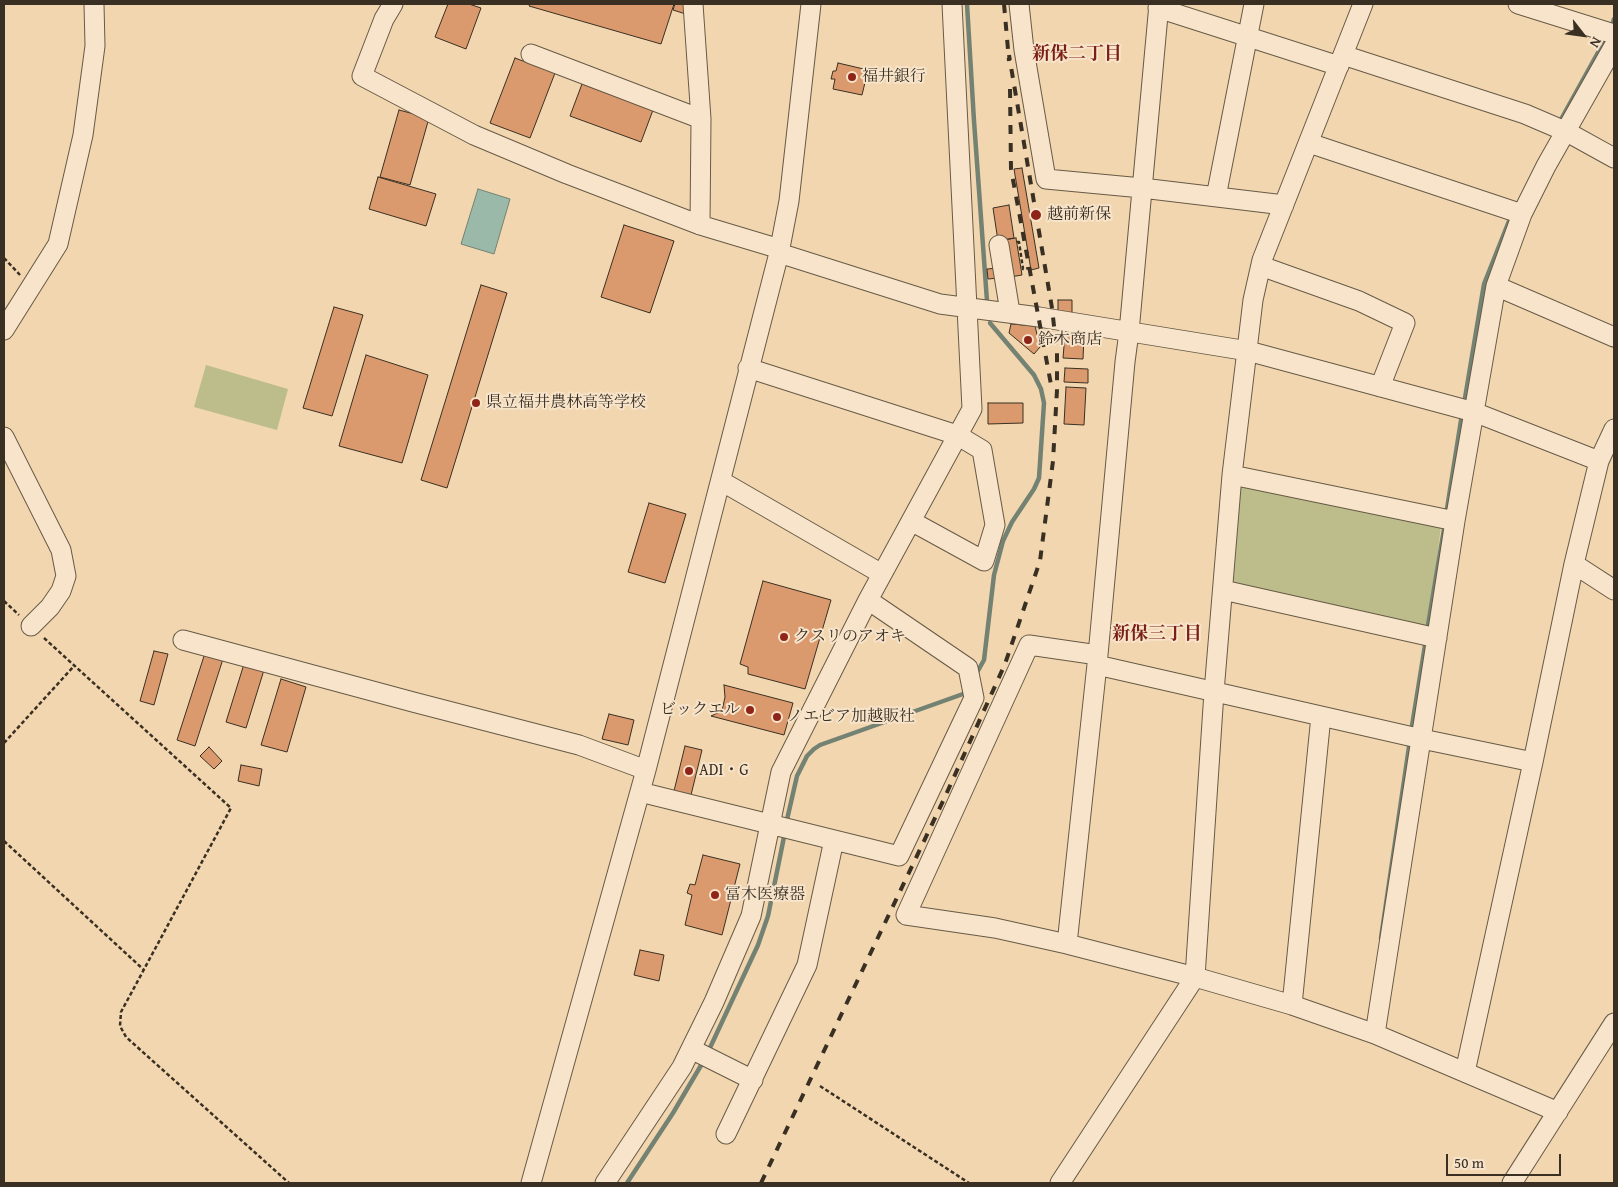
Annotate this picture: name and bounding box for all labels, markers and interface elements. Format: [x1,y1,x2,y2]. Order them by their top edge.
north arrow [1558,10,1608,60]
text: N [1585,33,1607,52]
district label: 新保二丁目 [1032,43,1122,65]
place label: 福井銀行 [862,67,926,87]
marker: 福井銀行 [846,71,858,83]
place label: 越前新保 [1047,205,1111,225]
marker: 越前新保 [1029,208,1043,222]
place label: 鈴木商店 [1038,330,1102,350]
marker: 鈴木商店 [1022,334,1034,346]
place label: 県立福井農林高等学校 [486,393,646,413]
marker: 県立福井農林高等学校 [470,397,482,409]
district label: 新保三丁目 [1112,623,1202,645]
place label: クスリのアオキ [794,627,906,647]
marker: クスリのアオキ [778,631,790,643]
place label: ビックエル [660,700,740,720]
marker: ビックエル [744,704,756,716]
place label: ノエビア加越販社 [787,707,915,727]
marker: ノエビア加越販社 [771,711,783,723]
place label: ADI・G [699,761,749,781]
marker: ADI・G [683,765,695,777]
place label: 冨木医療器 [725,885,805,905]
marker: 冨木医療器 [709,889,721,901]
scale bar [1448,1144,1563,1176]
text: 50 m [1454,1152,1484,1173]

